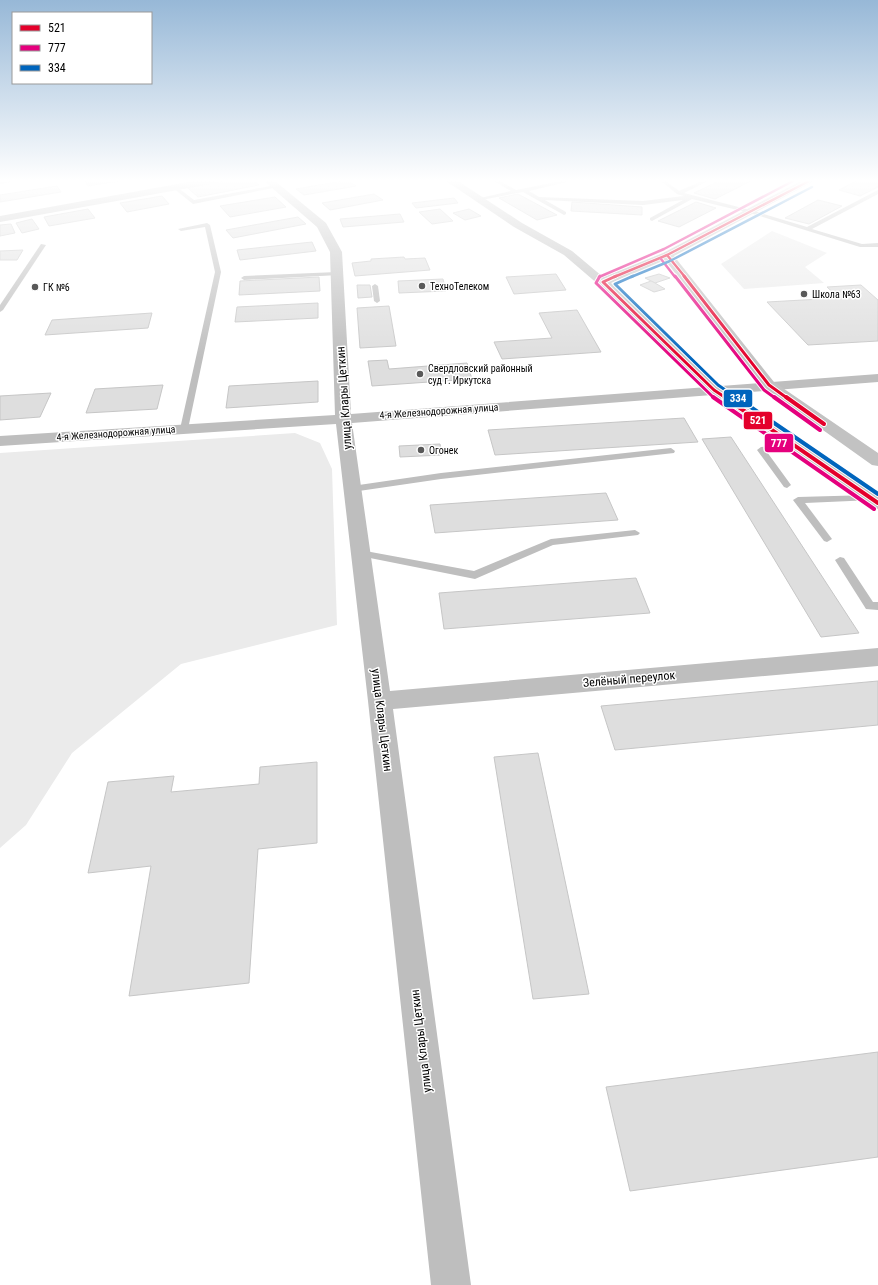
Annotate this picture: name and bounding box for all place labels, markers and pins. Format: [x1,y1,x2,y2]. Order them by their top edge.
marker: ТехноТелеком [417,281,427,291]
place label: ТехноТелеком [430,281,489,292]
marker: ГК №6 [30,282,40,292]
place label: ГК №6 [43,282,70,293]
marker: Школа №63 [799,289,809,299]
place label: Школа №63 [812,289,861,300]
place label: Свердловский районный суд г. Иркутска [428,363,533,386]
marker: Свердловский районный суд г. Иркутска [415,369,425,379]
marker: Огонек [416,445,426,455]
place label: Огонек [429,445,458,456]

